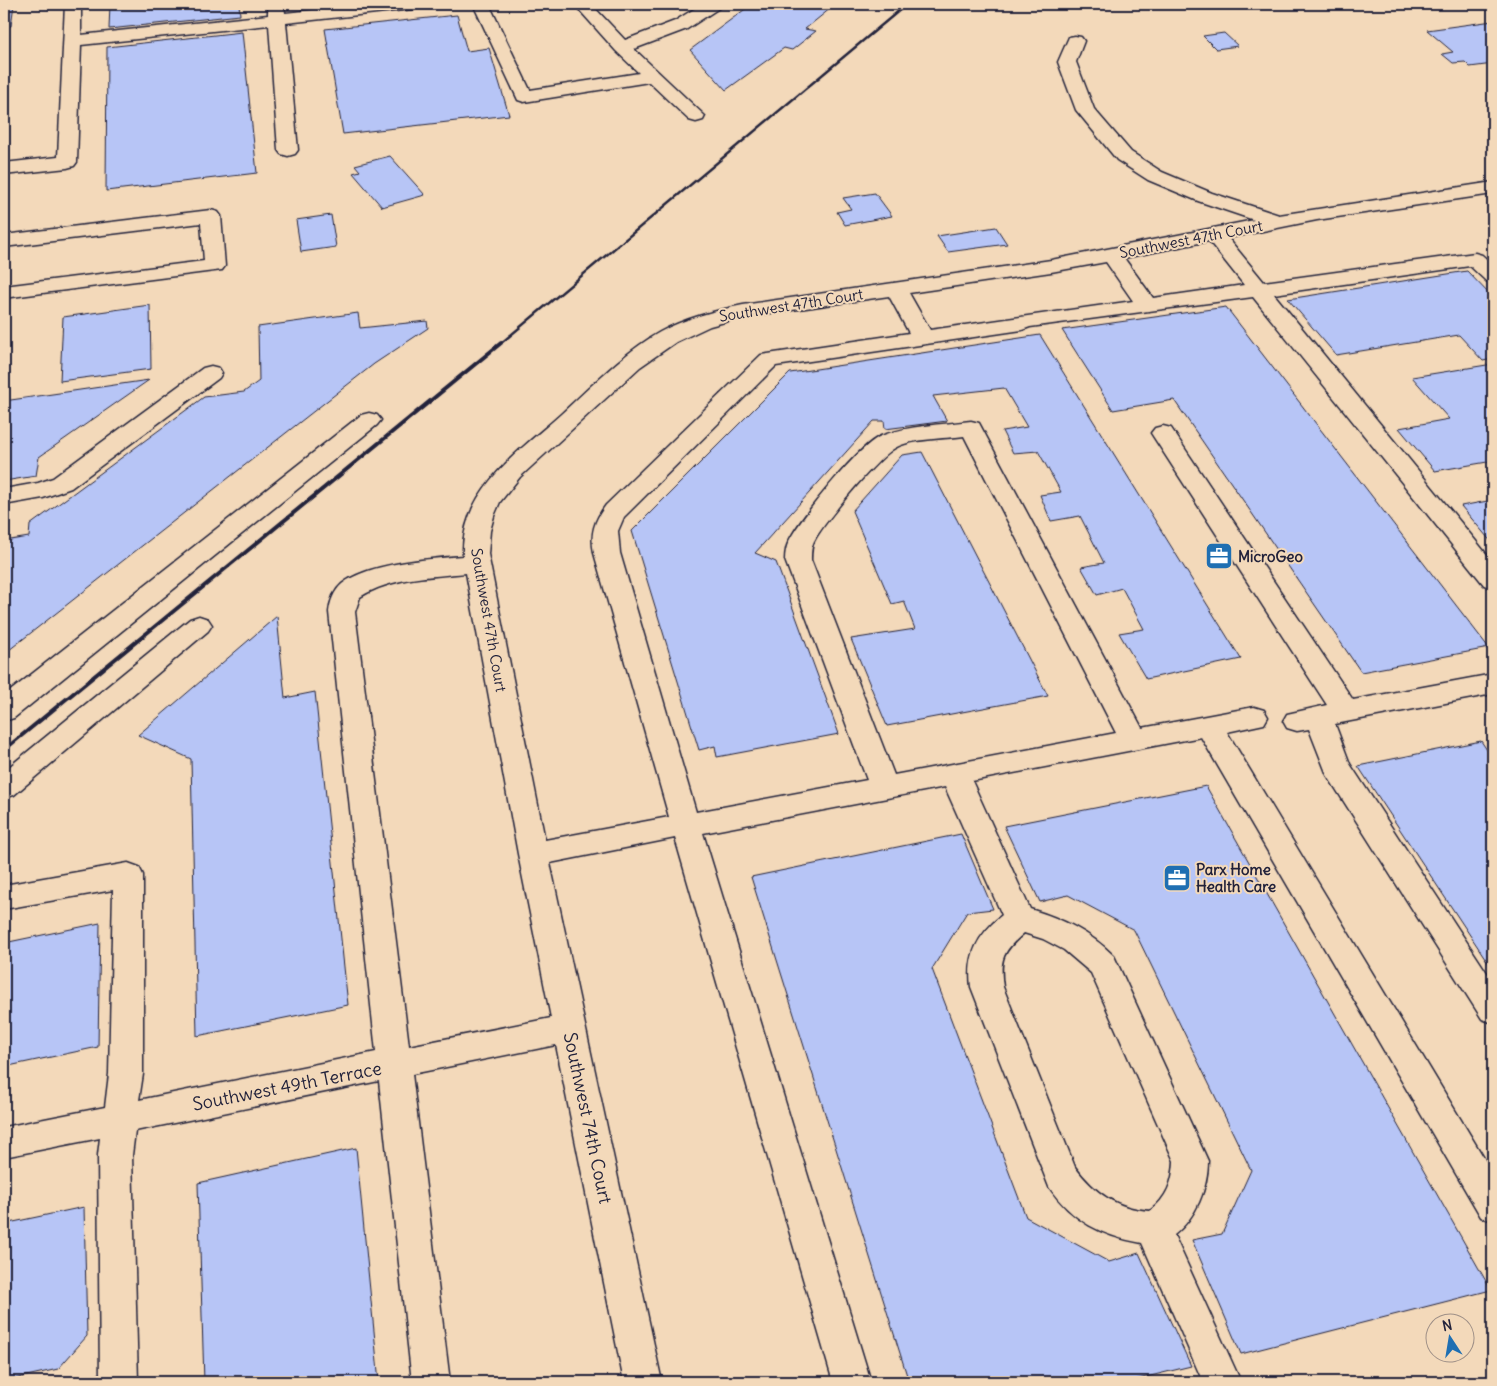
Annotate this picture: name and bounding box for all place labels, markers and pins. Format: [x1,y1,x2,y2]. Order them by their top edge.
office icon: MicroGeo [1204,541,1234,571]
place label: MicroGeo [1238,547,1303,566]
place label: Parx Home Health Care [1196,860,1276,896]
office icon: Parx Home Health Care [1162,863,1192,893]

